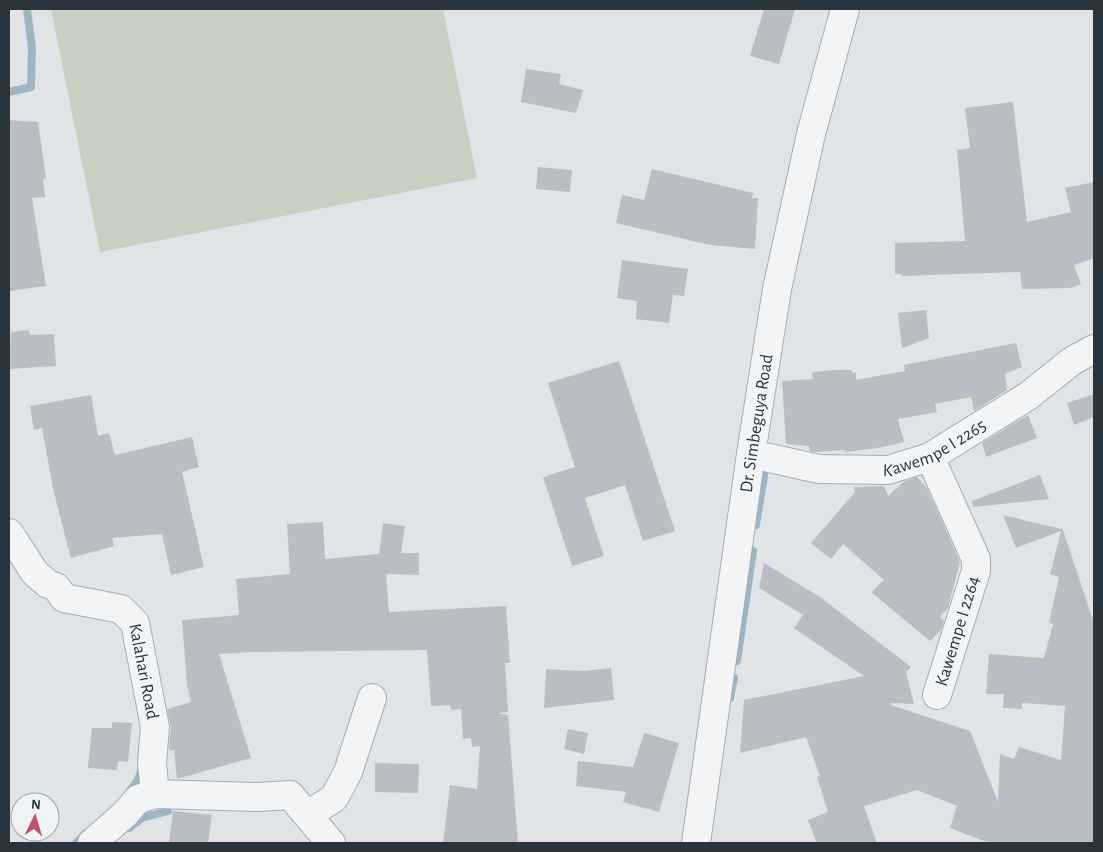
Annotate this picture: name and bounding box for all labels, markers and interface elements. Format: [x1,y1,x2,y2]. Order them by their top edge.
street label: Dr. Simbeguya Road [738,353,777,494]
street label: Kawempe I 2265 [883,416,990,480]
street label: Kawempe I 2264 [933,574,983,688]
street label: Kalahari Road [125,622,161,721]
north arrow [10,792,60,842]
text: N [31,798,42,812]

